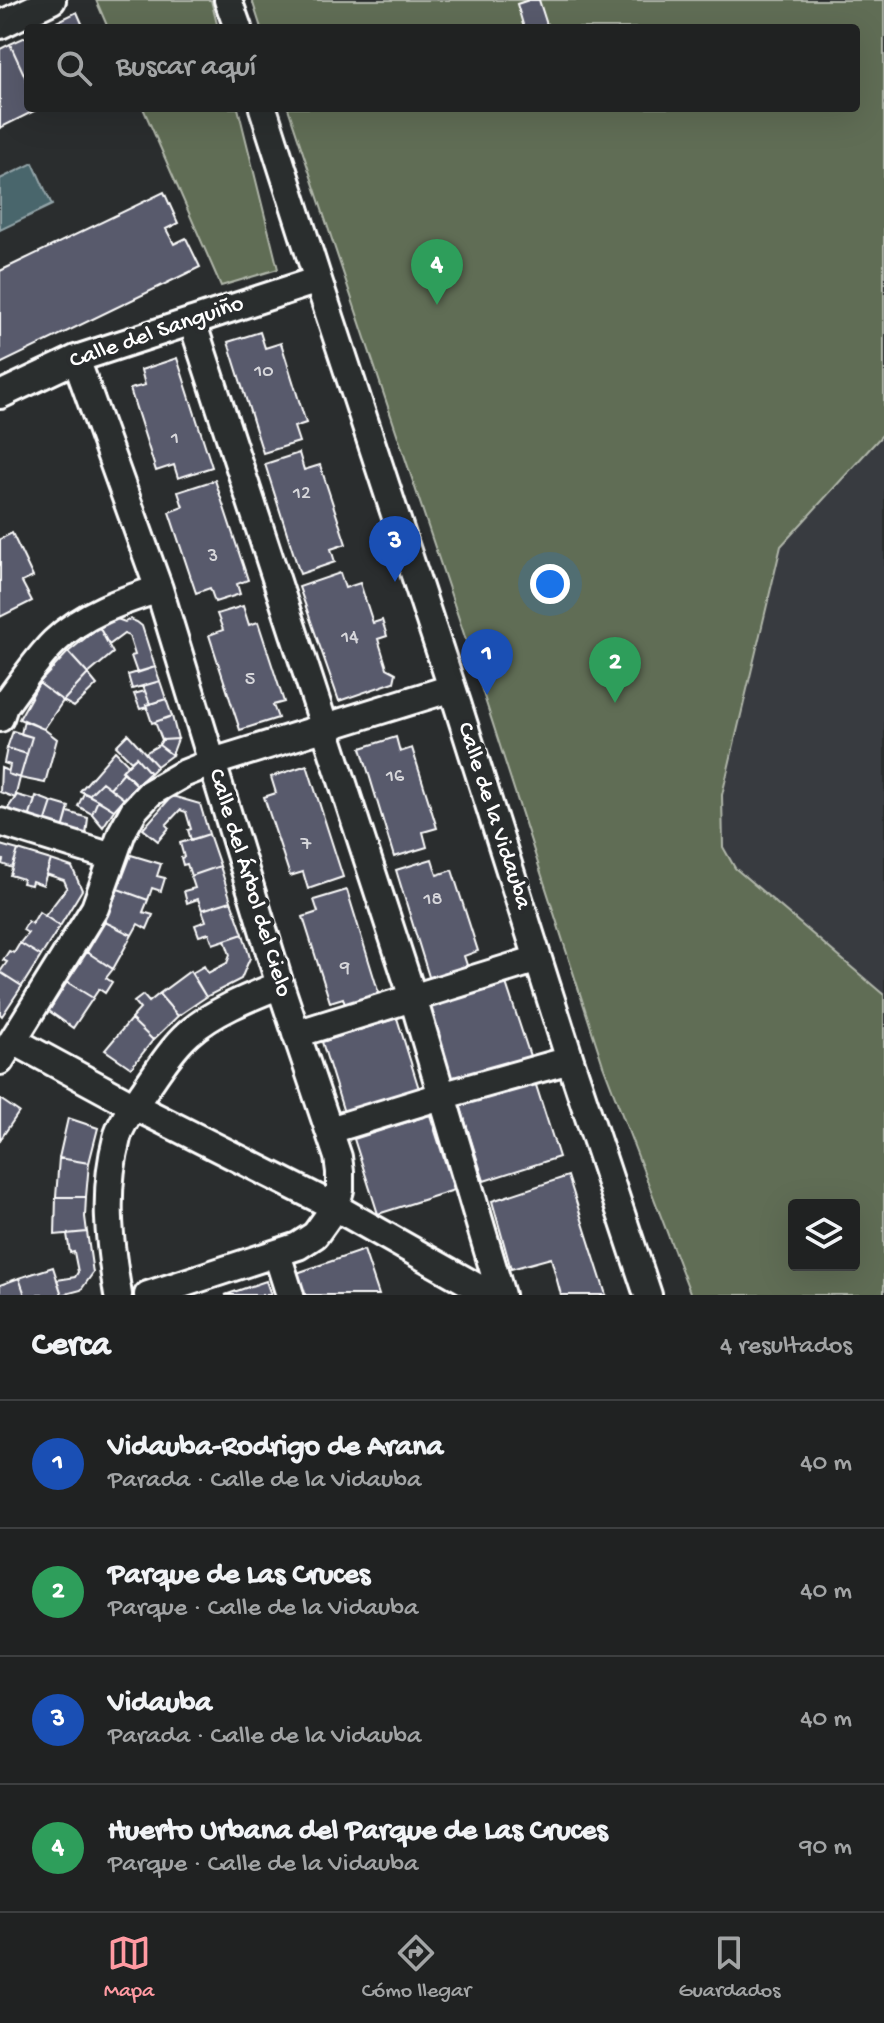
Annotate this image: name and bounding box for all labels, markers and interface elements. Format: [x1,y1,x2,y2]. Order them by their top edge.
search box [24,24,860,112]
icon: search [52,46,96,90]
text: Buscar aquí [116,51,256,86]
pin: 4 [411,239,463,305]
street label: Calle del Sanguiño [66,290,248,376]
house number: 10 [253,361,274,384]
house number: 1 [170,428,179,451]
house number: 12 [292,483,311,506]
pin: 3 [369,516,421,582]
house number: 3 [207,546,218,569]
your location [530,564,570,604]
house number: 14 [340,627,359,650]
pin: 1 [461,629,513,695]
pin: 2 [589,637,641,703]
house number: 5 [245,669,255,692]
street label: Calle de la Vidauba [449,719,537,914]
street label: Calle del Árbol del Cielo [201,765,297,1001]
house number: 16 [385,766,405,789]
house number: 7 [300,834,312,857]
house number: 18 [422,889,443,912]
house number: 9 [339,958,350,981]
map controls [788,1199,860,1271]
button: layers [788,1199,860,1271]
text: Cerca [32,1327,110,1367]
text: 4 resultados [720,1332,852,1363]
text: Vidauba-Rodrigo de Arana [108,1431,443,1466]
text: 1 [53,1449,63,1480]
text: 40 m [800,1449,852,1480]
text: Parada · Calle de la Vidauba [108,1466,421,1497]
text: Parque de Las Cruces [108,1559,370,1594]
text: 2 [52,1577,64,1608]
text: 40 m [800,1577,852,1608]
text: Parque · Calle de la Vidauba [108,1594,418,1625]
text: Vidauba [108,1687,212,1722]
text: 3 [51,1705,65,1736]
text: 40 m [800,1705,852,1736]
text: Parada · Calle de la Vidauba [108,1722,421,1753]
text: Huerto Urbana del Parque de Las Cruces [108,1815,608,1850]
text: 4 [52,1833,64,1864]
text: 90 m [800,1833,852,1864]
text: Parque · Calle de la Vidauba [108,1850,418,1881]
tab: Mapa [104,1931,154,2005]
tab: Cómo llegar [362,1931,471,2005]
tab: Guardados [679,1931,780,2005]

